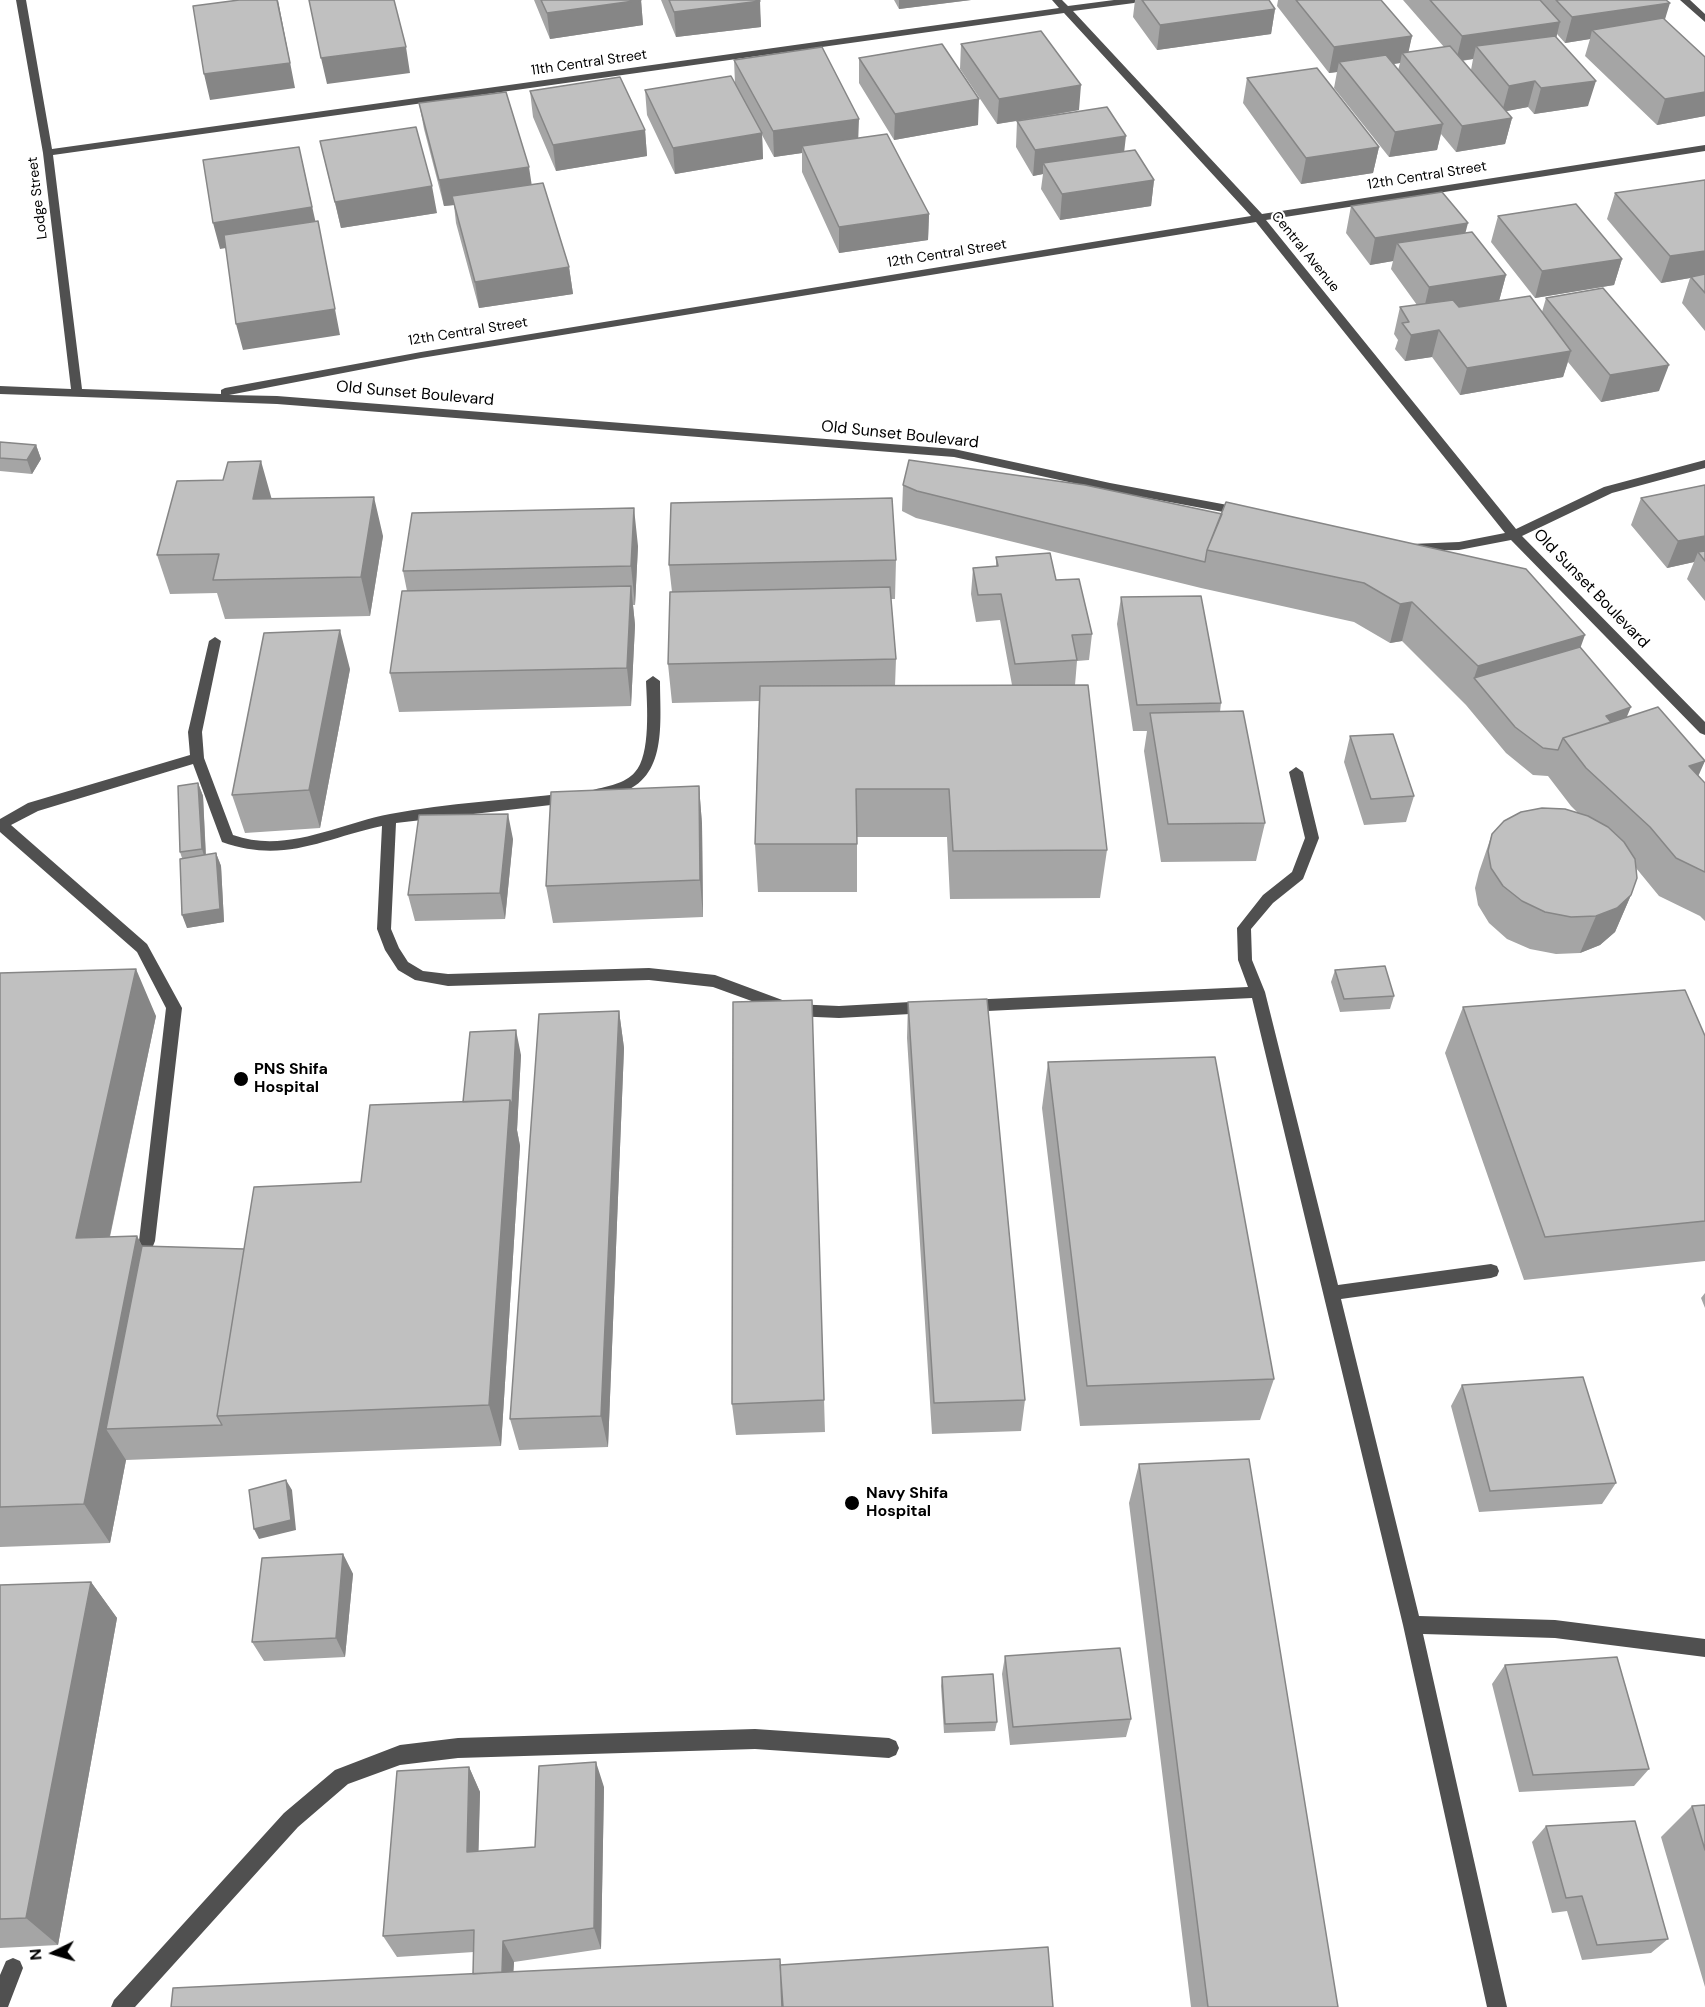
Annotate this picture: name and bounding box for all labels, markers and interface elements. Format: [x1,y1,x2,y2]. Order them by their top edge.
street label: 11th Central Street [530,47,648,79]
street label: Lodge Street [25,156,51,240]
street label: 12th Central Street [1366,158,1488,194]
street label: Central Avenue [1267,208,1343,296]
street label: 12th Central Street [886,236,1008,272]
street label: 12th Central Street [407,314,529,350]
street label: Old Sunset Boulevard [335,378,495,410]
street label: Old Sunset Boulevard [820,417,980,453]
street label: Old Sunset Boulevard [1529,525,1653,653]
place label: PNS Shifa Hospital [254,1060,328,1098]
marker: PNS Shifa Hospital [232,1070,250,1088]
place label: Navy Shifa Hospital [866,1484,948,1522]
marker: Navy Shifa Hospital [843,1494,861,1512]
north arrow [24,1923,84,1983]
text: N [25,1948,47,1961]

